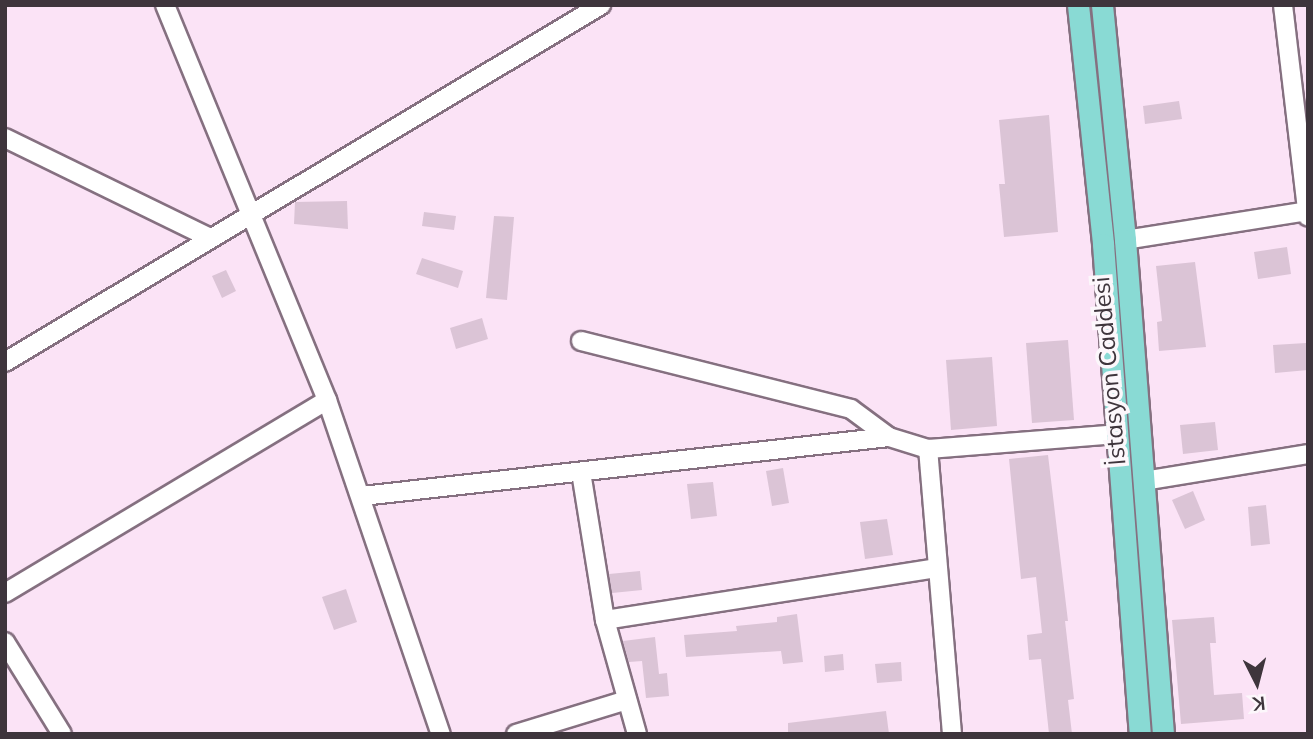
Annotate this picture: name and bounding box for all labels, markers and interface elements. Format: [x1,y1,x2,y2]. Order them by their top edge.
street label: İstasyon Caddesi [1086,276,1132,466]
north arrow [1222,648,1292,718]
text: K [1252,691,1267,716]

